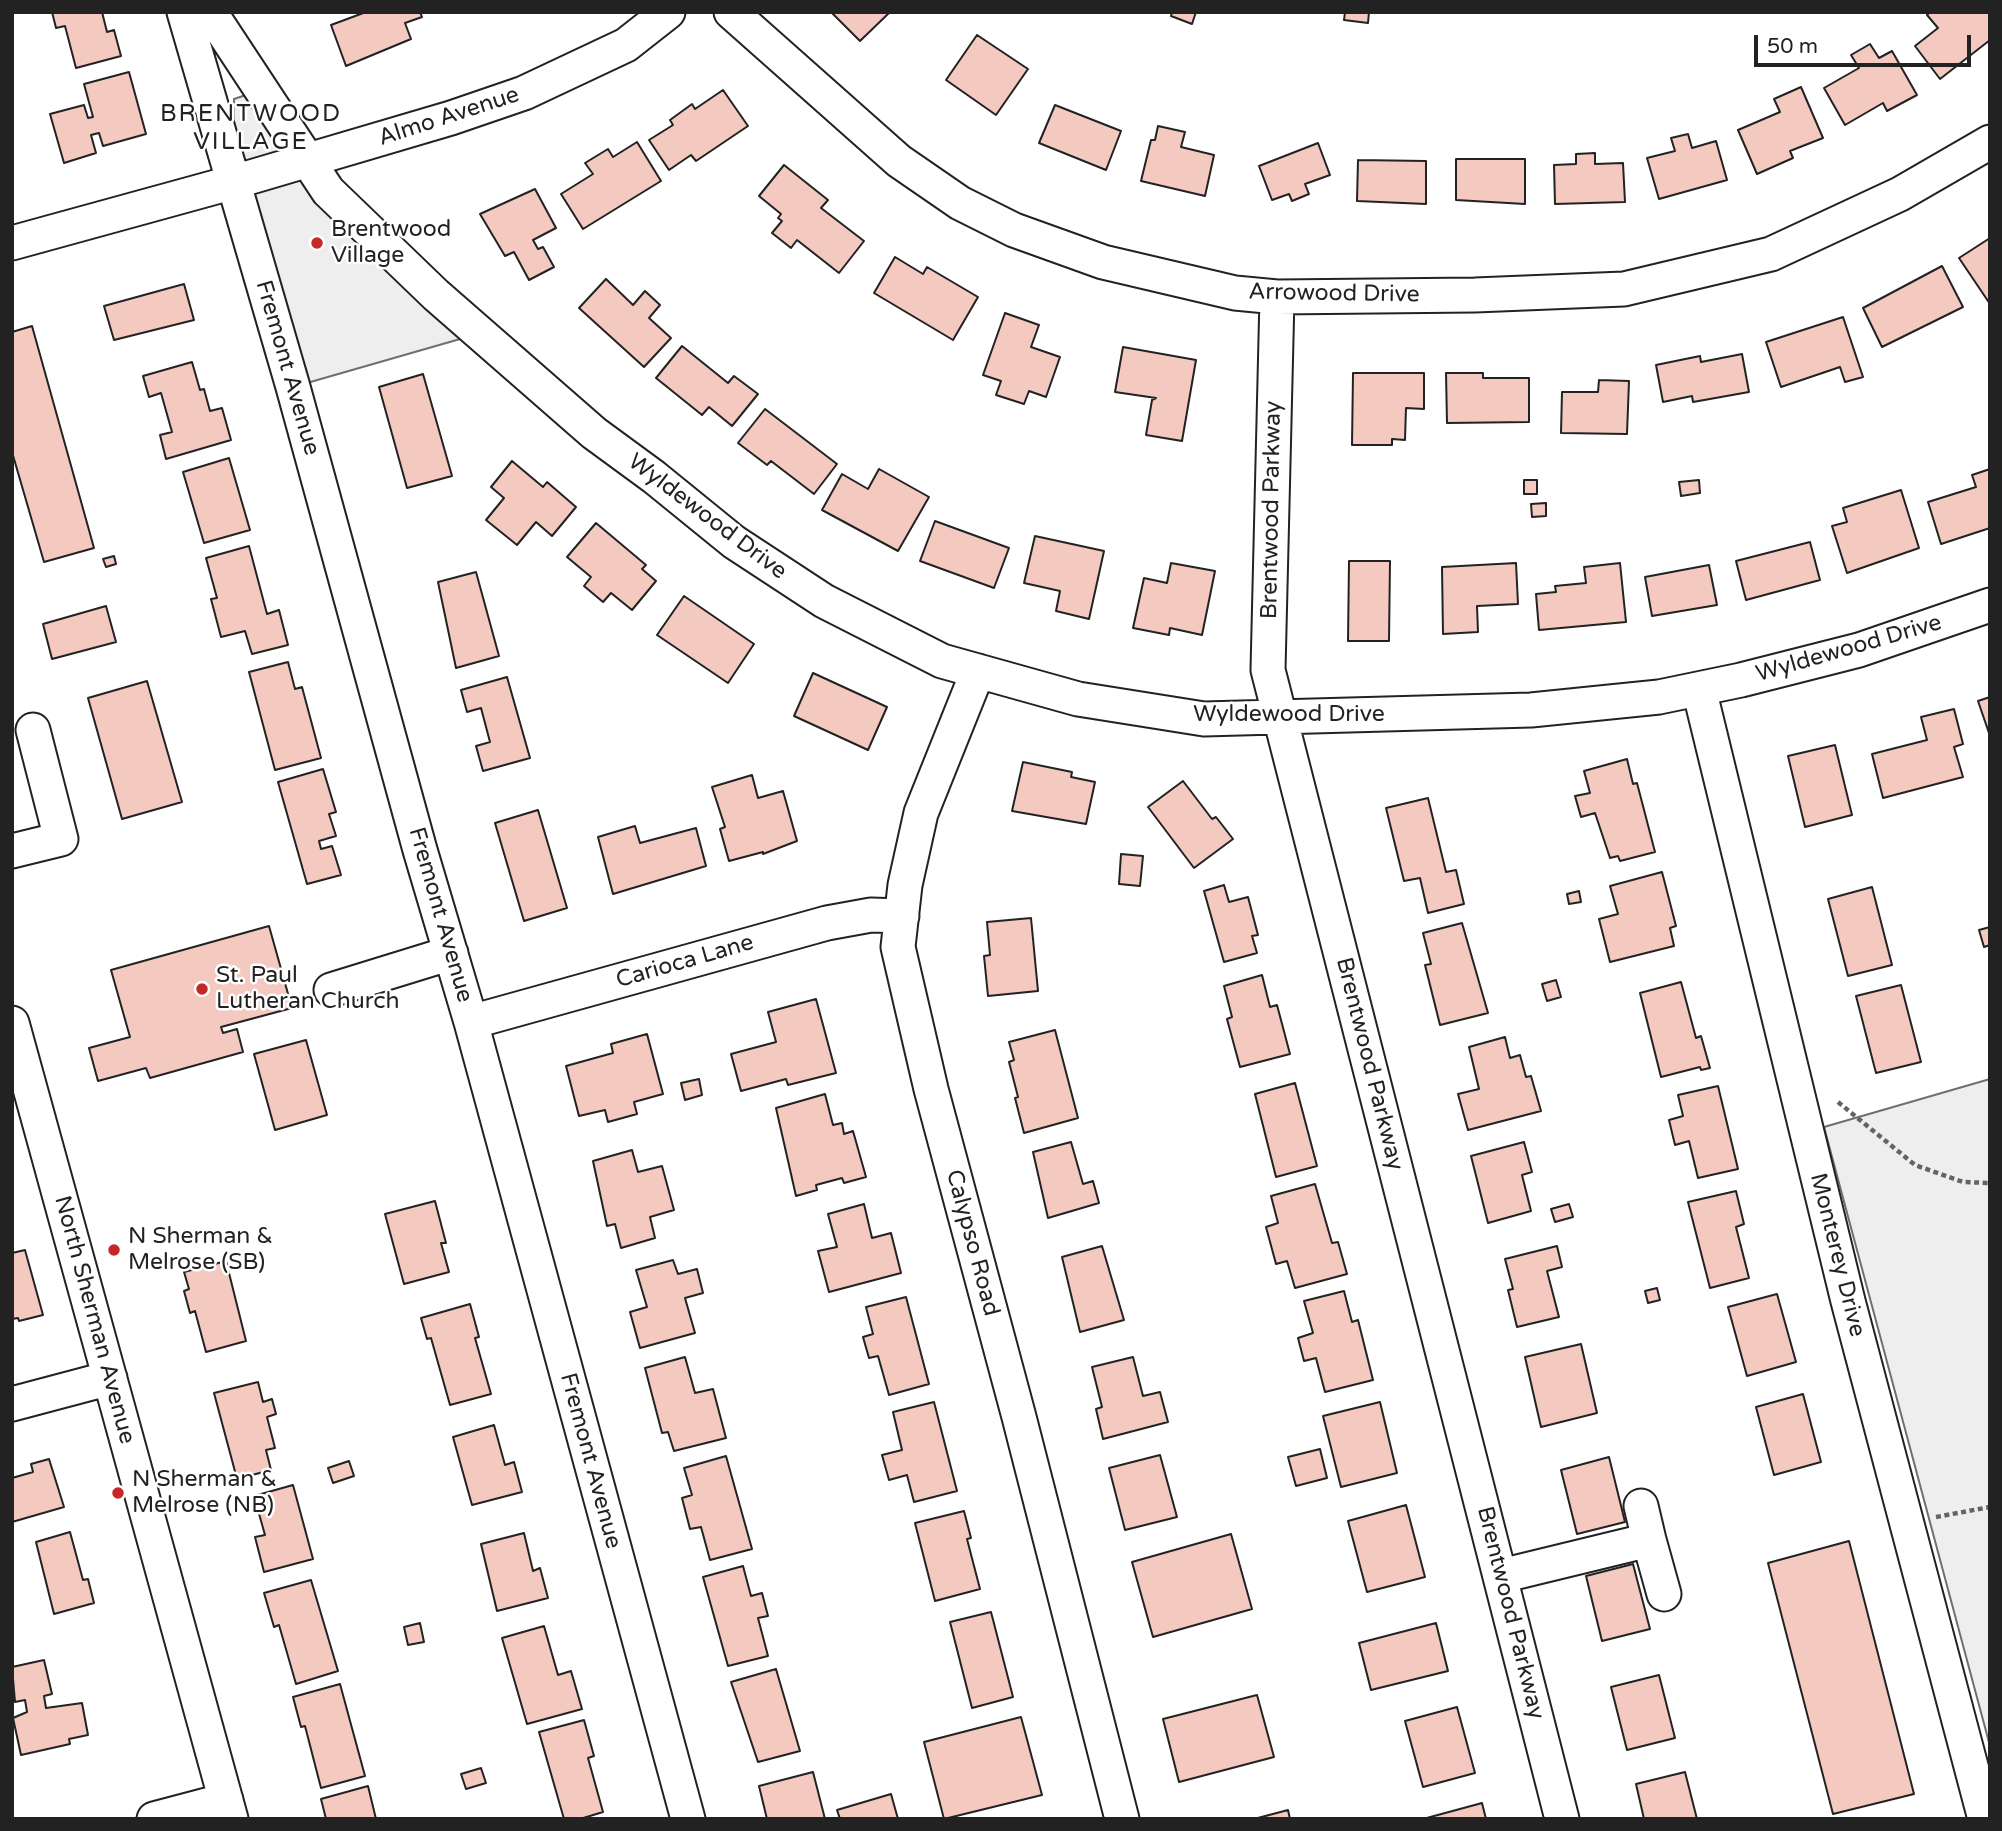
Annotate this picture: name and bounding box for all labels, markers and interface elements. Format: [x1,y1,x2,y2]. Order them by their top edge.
scale bar [1757,21,1974,65]
text: 50 m [1767,34,1818,59]
street label: Almo Avenue [375,81,523,153]
district label: BRENTWOOD VILLAGE [161,101,341,157]
place label: Brentwood Village [331,216,451,270]
marker: Brentwood Village [309,235,325,251]
street label: Fremont Avenue [249,277,325,459]
street label: Arrowood Drive [1248,279,1420,309]
street label: Brentwood Parkway [1256,401,1288,619]
street label: Wyldewood Drive [622,448,792,586]
street label: Wyldewood Drive [1753,609,1945,689]
street label: Wyldewood Drive [1193,701,1385,729]
street label: Fremont Avenue [402,824,478,1006]
street label: Carioca Lane [613,929,757,995]
street label: Brentwood Parkway [1329,955,1409,1173]
place label: St. Paul Lutheran Church [216,962,399,1016]
marker: St. Paul Lutheran Church [194,981,210,997]
street label: Calypso Road [939,1167,1005,1319]
street label: Monterey Drive [1803,1170,1871,1340]
street label: North Sherman Avenue [48,1193,140,1447]
place label: N Sherman & Melrose (SB) [128,1223,273,1277]
marker: N Sherman & Melrose (SB) [106,1242,122,1258]
street label: Fremont Avenue [553,1370,627,1552]
place label: N Sherman & Melrose (NB) [132,1466,277,1520]
marker: N Sherman & Melrose (NB) [110,1485,126,1501]
street label: Brentwood Parkway [1470,1504,1550,1722]

